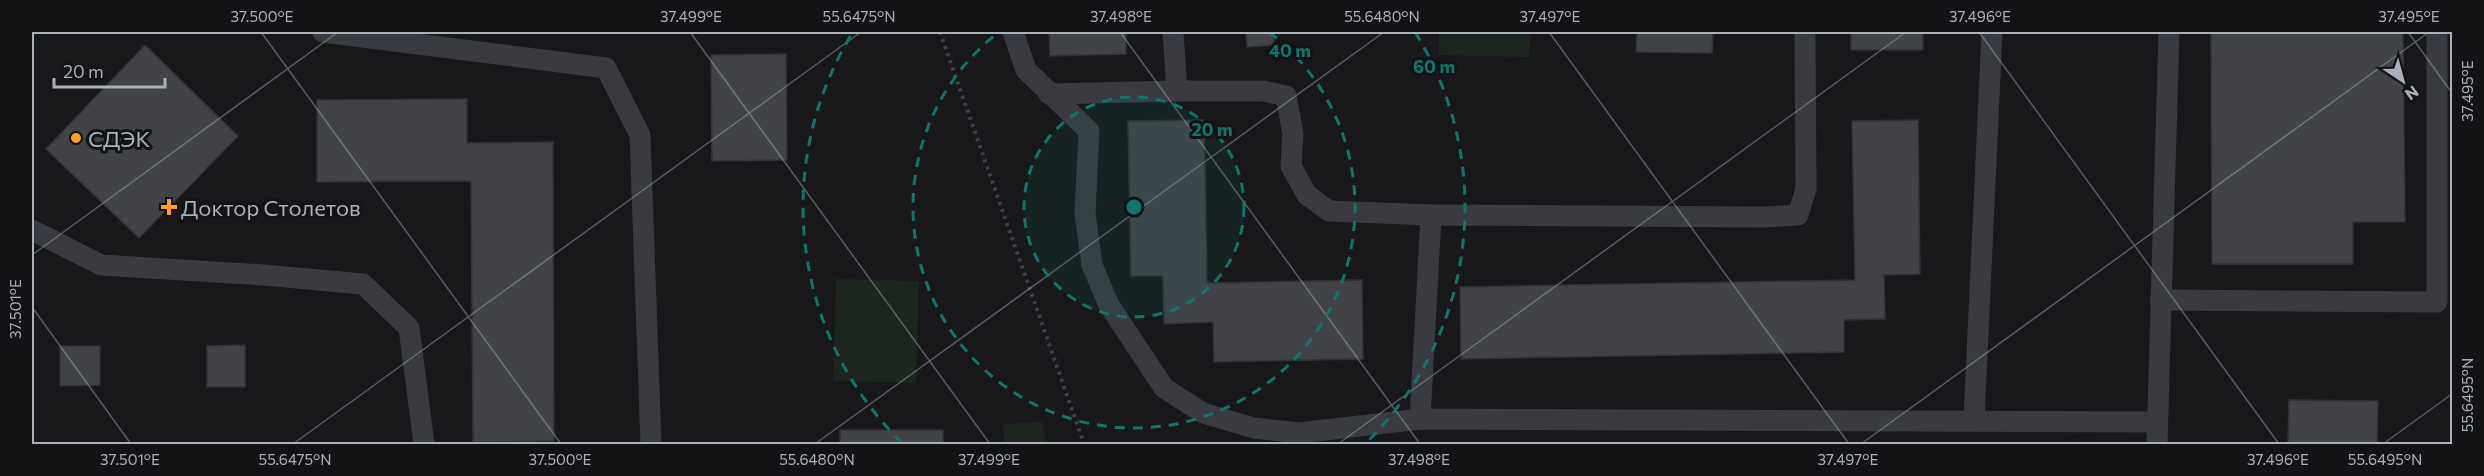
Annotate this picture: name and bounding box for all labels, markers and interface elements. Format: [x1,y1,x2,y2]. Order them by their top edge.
text: 37.500°E [230,7,294,25]
text: 37.499°E [660,7,722,25]
text: 55.6475°N [823,7,895,25]
text: 37.498°E [1090,7,1152,25]
text: 55.6480°N [1344,7,1420,25]
text: 37.497°E [1520,7,1580,25]
text: 37.496°E [1949,7,2011,25]
text: 37.495°E [2378,7,2440,25]
text: 40 m [1269,39,1311,61]
scale bar [54,51,165,89]
north arrow [2373,51,2433,111]
text: 60 m [1413,55,1455,77]
text: 20 m [63,60,104,82]
text: 37.495°E [2458,60,2476,122]
text: N [2402,82,2423,105]
text: 20 m [1191,118,1233,140]
place label: СДЭК [88,125,150,152]
marker: СДЭК [69,131,83,145]
place label: Доктор Столетов [181,194,361,221]
centre of rings [1124,197,1144,217]
marker: Доктор Столетов [162,200,176,214]
text: 37.501°E [6,279,24,339]
text: 55.6495°N [2458,358,2476,432]
text: 37.501°E [100,450,160,468]
text: 55.6475°N [259,450,331,468]
text: 37.500°E [528,450,592,468]
text: 55.6480°N [779,450,855,468]
text: 37.499°E [958,450,1020,468]
text: 37.498°E [1388,450,1450,468]
text: 37.497°E [1818,450,1878,468]
text: 37.496°E [2247,450,2309,468]
text: 55.6495°N [2348,450,2422,468]

